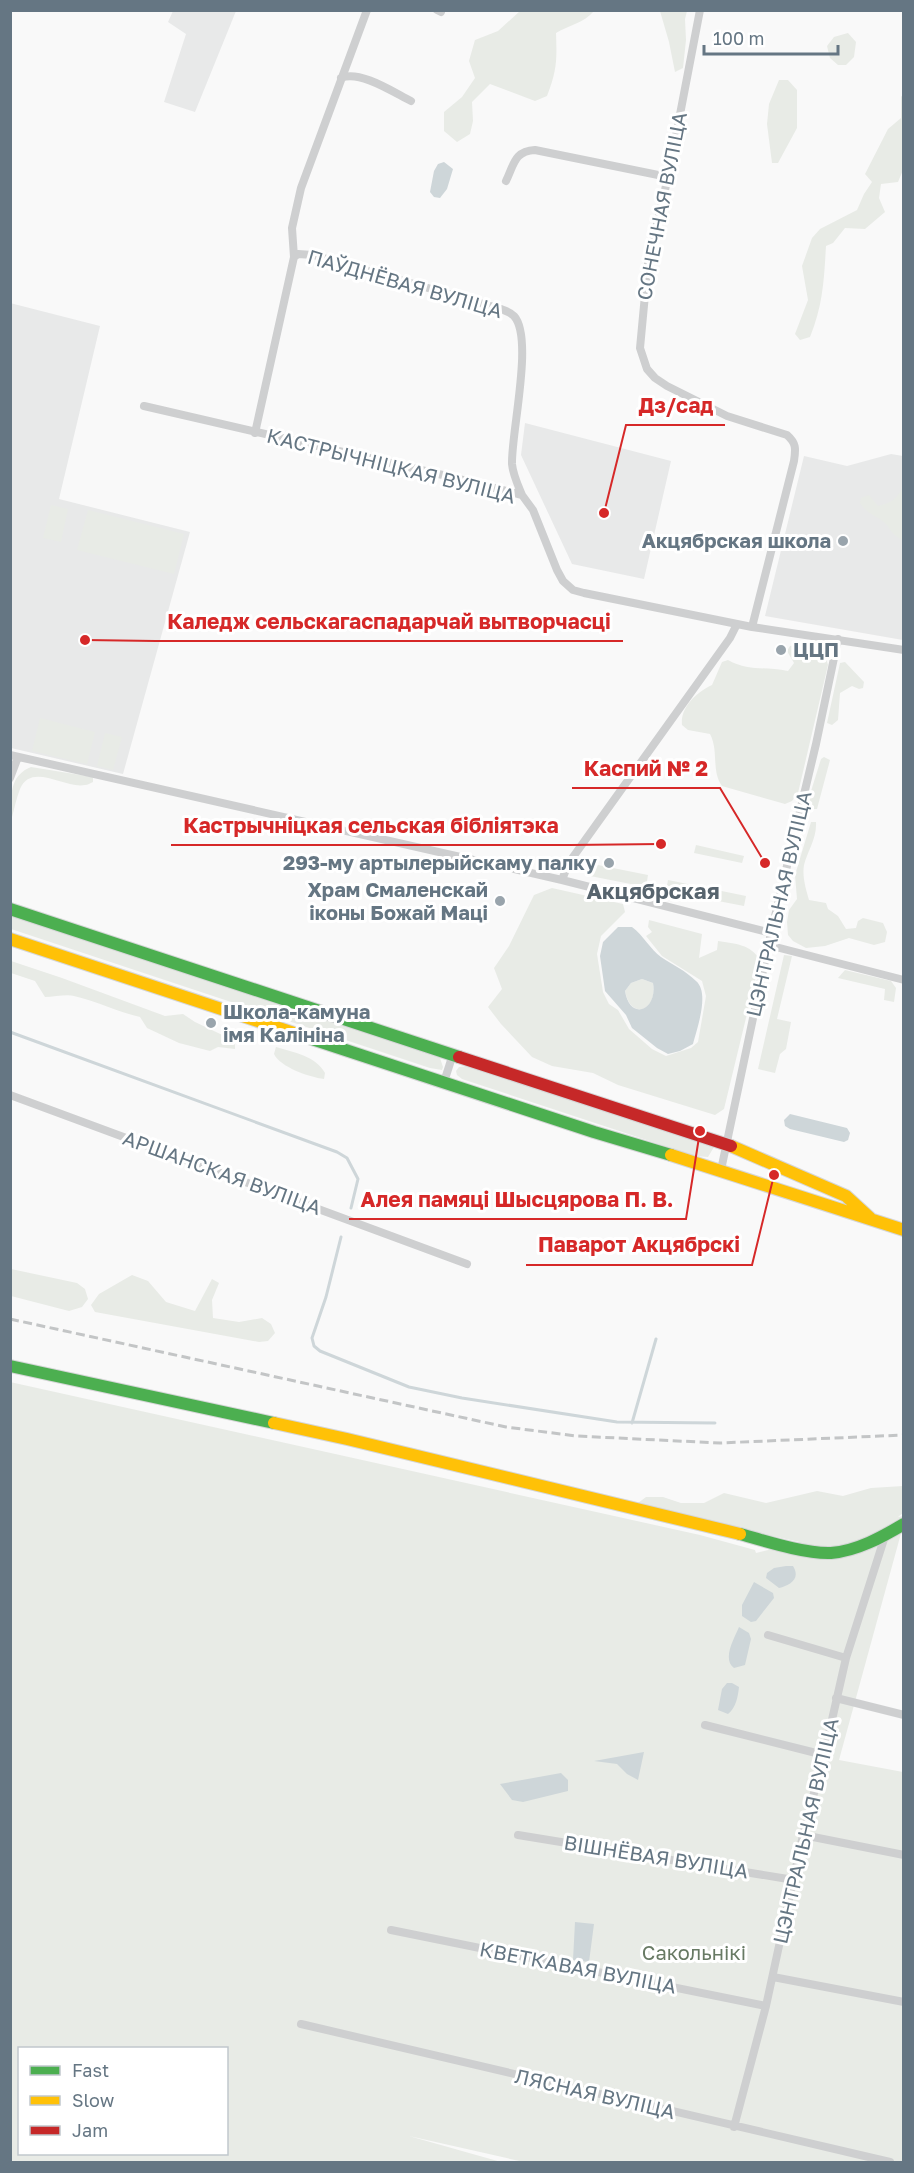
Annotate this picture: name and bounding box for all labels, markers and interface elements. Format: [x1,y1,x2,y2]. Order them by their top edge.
scale bar [704,18,838,56]
text: 100 m [713,27,764,49]
street label: СОНЕЧНАЯ ВУЛІЦА [631,110,691,302]
street label: ПАЎДНЁВАЯ ВУЛІЦА [305,244,505,322]
callout: Дз/сад [626,386,725,425]
text: Дз/сад [639,392,713,418]
street label: КАСТРЫЧНІЦКАЯ ВУЛІЦА [264,423,518,508]
place label: Акцябрская школа [642,528,831,552]
marker: Акцябрская школа [836,534,850,548]
callout: Каледж сельскагаспадарчай вытворчасці [155,602,623,641]
text: Каледж сельскагаспадарчай вытворчасці [167,608,611,634]
place label: ЦЦП [793,637,839,661]
marker: ЦЦП [774,643,788,657]
callout: Каспий № 2 [572,749,720,788]
text: Каспий № 2 [584,755,708,781]
street label: ЦЭНТРАЛЬНАЯ ВУЛІЦА [740,789,816,1019]
callout: Кастрычніцкая сельская бібліятэка [171,806,571,845]
text: Кастрычніцкая сельская бібліятэка [183,812,559,838]
place label: 293-му артылерыйскаму палку [283,850,597,874]
marker: 293-му артылерыйскаму палку [602,856,616,870]
place label: Храм Смаленскай іконы Божай Маці [307,877,488,924]
district label: Акцябрская [586,877,720,904]
marker: Храм Смаленскай іконы Божай Маці [493,894,507,908]
place label: Школа-камуна імя Калініна [223,999,370,1046]
marker: Школа-камуна імя Калініна [204,1016,218,1030]
street label: АРШАНСКАЯ ВУЛІЦА [120,1125,325,1219]
callout: Алея памяці Шысцярова П. В. [349,1180,686,1219]
text: Алея памяці Шысцярова П. В. [360,1186,674,1212]
callout: Паварот Акцябрскі [526,1226,752,1265]
text: Паварот Акцябрскі [538,1231,740,1257]
street label: ЦЭНТРАЛЬНАЯ ВУЛІЦА [767,1716,843,1946]
street label: ВІШНЁВАЯ ВУЛІЦА [562,1830,750,1882]
street label: КВЕТКАВАЯ ВУЛІЦА [478,1936,679,1998]
park label: Сакольнікі [642,1940,746,1964]
legend [18,2047,228,2155]
text: Fast [72,2059,109,2081]
street label: ЛЯСНАЯ ВУЛІЦА [513,2063,678,2123]
text: Slow [72,2089,115,2111]
text: Jam [72,2119,108,2141]

